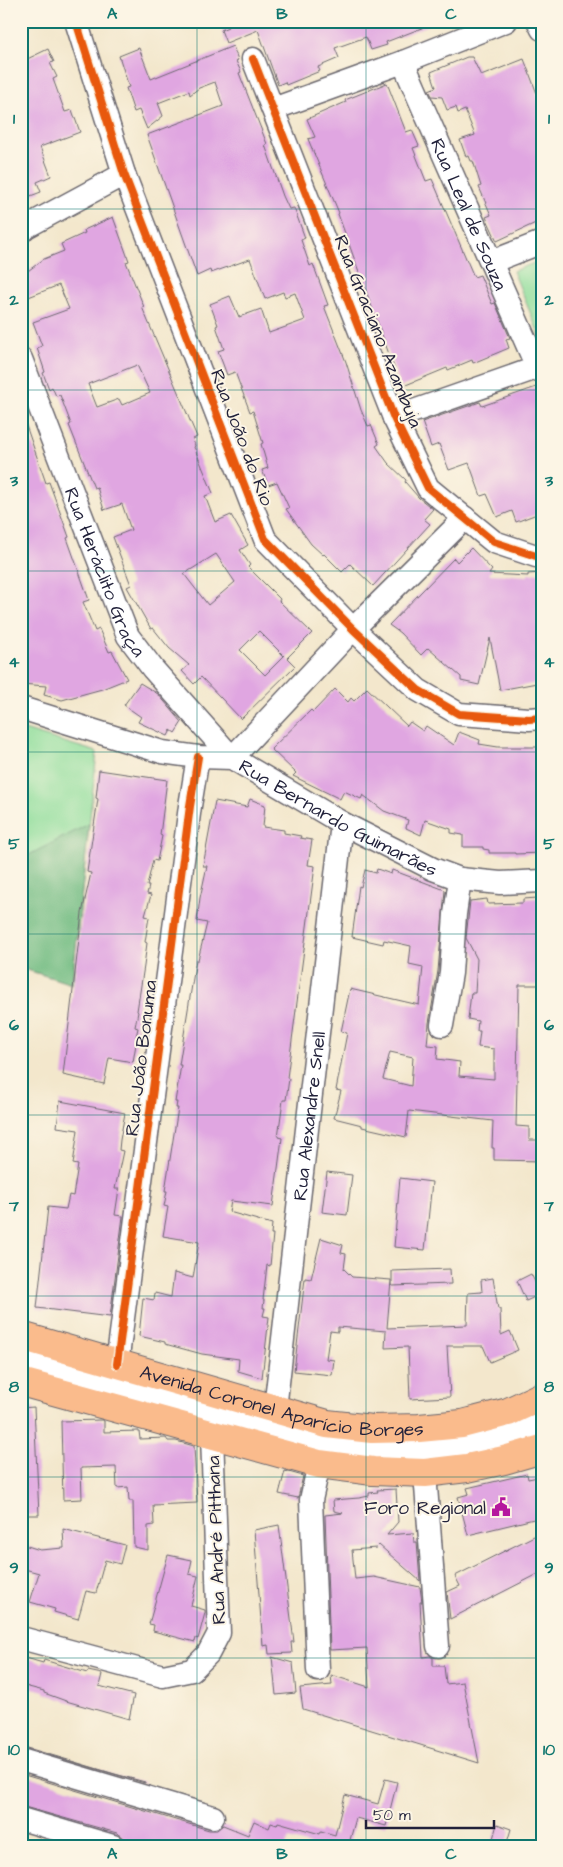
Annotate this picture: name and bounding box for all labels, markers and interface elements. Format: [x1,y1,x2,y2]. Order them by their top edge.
text: A [107,3,118,25]
text: B [276,3,288,25]
text: C [445,3,457,25]
text: 1 [13,108,16,130]
text: 1 [548,108,551,130]
street label: Rua Leal de Souza [423,134,514,295]
street label: Rua Graciano Azambuja [327,231,429,432]
text: 2 [8,289,19,311]
text: 2 [543,289,554,311]
street label: Rua João do Rio [203,365,280,510]
text: 3 [9,470,19,492]
text: 3 [544,470,554,492]
street label: Rua Heráclito Graça [57,484,151,663]
text: 4 [9,651,20,673]
text: 4 [544,651,555,673]
street label: Rua Bernardo Guimarães [234,753,442,884]
text: 5 [8,833,20,855]
text: 5 [543,833,555,855]
street label: Rua João Bonuma [119,978,164,1138]
text: 6 [9,1014,19,1036]
text: 6 [544,1014,554,1036]
street label: Rua Alexandre Snell [287,1030,333,1202]
text: 7 [8,1195,19,1217]
text: 7 [543,1195,554,1217]
street label: Avenida Coronel Aparício Borges [137,1359,424,1445]
text: 8 [9,1376,20,1398]
text: 8 [544,1376,555,1398]
street label: Rua André Pitthana [200,1455,233,1625]
place label: Foro Regional [364,1495,486,1523]
public building icon: Foro Regional [490,1496,512,1518]
text: 9 [9,1557,19,1579]
text: 9 [544,1557,554,1579]
text: 10 [8,1739,20,1761]
text: 10 [543,1739,555,1761]
scale bar [366,1797,493,1829]
text: 50 m [373,1805,411,1826]
text: A [107,1843,118,1865]
text: B [276,1843,288,1865]
text: C [445,1843,457,1865]

